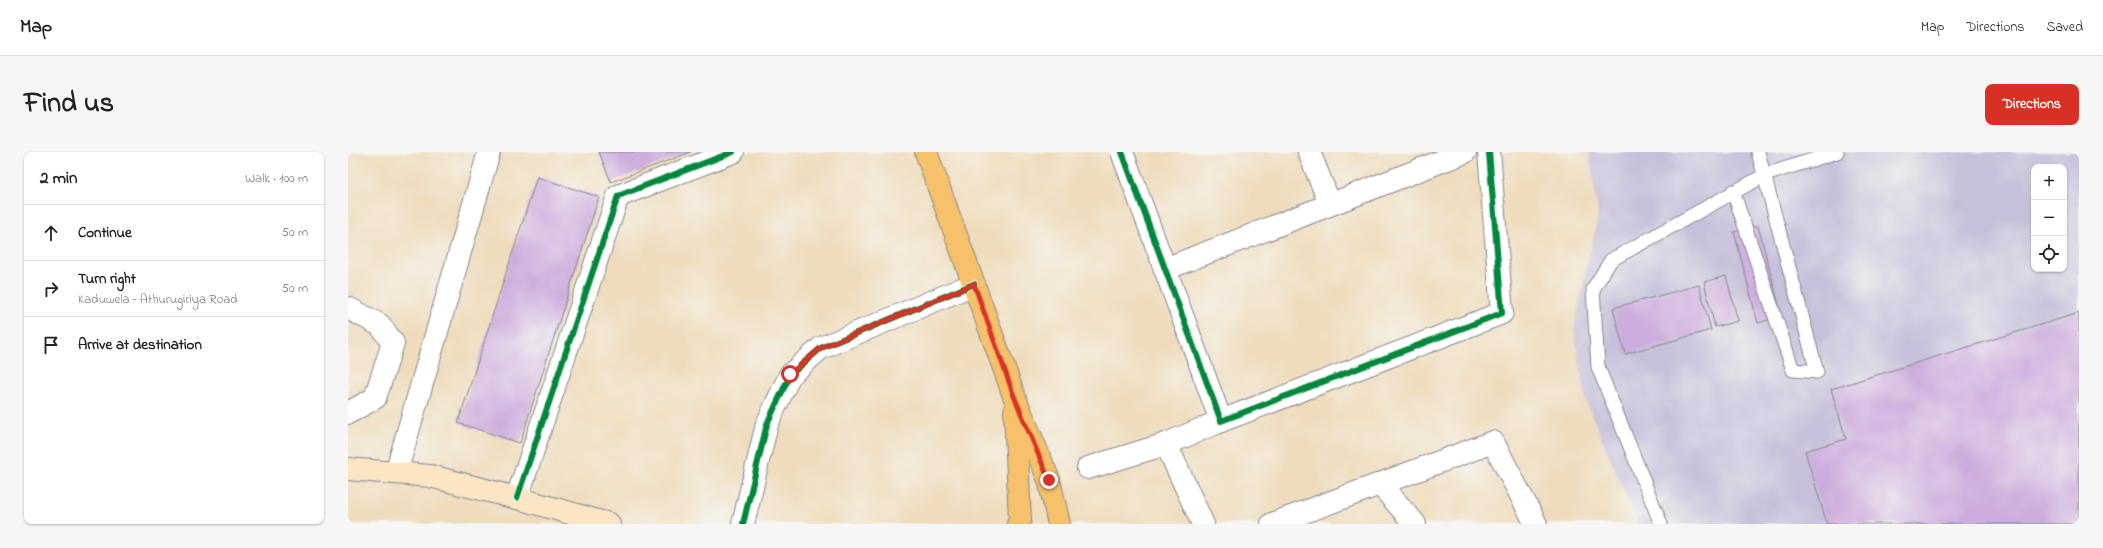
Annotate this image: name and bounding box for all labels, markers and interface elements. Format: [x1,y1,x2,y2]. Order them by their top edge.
text: Map [20,14,52,41]
text: Map [1921,17,1944,38]
text: Directions [1966,17,2024,38]
text: Saved [2046,17,2083,38]
text: Find us [24,84,114,125]
button: Directions [1985,84,2079,125]
map controls [2031,164,2067,272]
button: + [2031,164,2067,200]
text: 2 min [40,166,77,191]
text: Walk · 100 m [245,169,308,188]
button: − [2031,200,2067,236]
icon: ahead [40,222,62,244]
text: Continue [78,222,132,244]
text: 50 m [282,223,308,242]
button: locate [2031,236,2067,272]
text: Turn right [78,268,136,290]
icon: right [40,278,62,300]
text: 50 m [282,279,308,298]
text: Kaduwela – Athurugiriya Road [78,290,238,309]
icon: arrive [40,334,62,356]
text: Arrive at destination [78,334,202,356]
route start [781,365,799,383]
route end [1040,471,1058,489]

